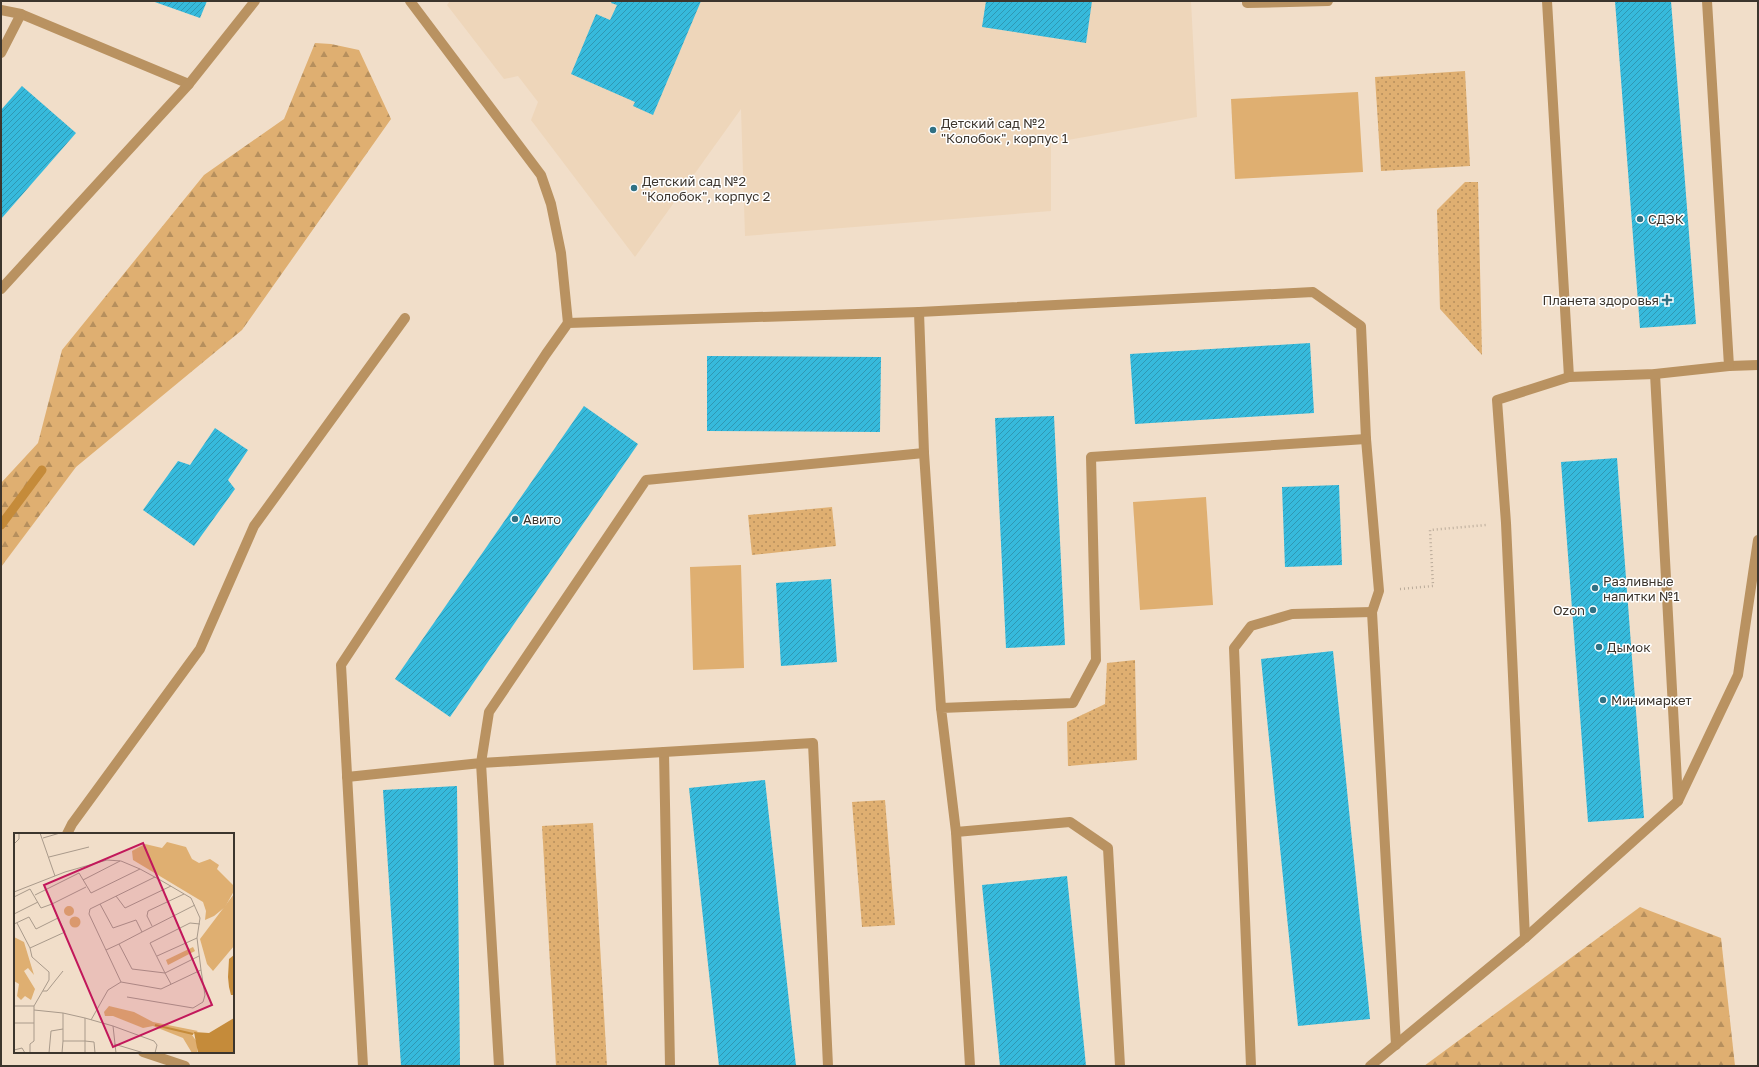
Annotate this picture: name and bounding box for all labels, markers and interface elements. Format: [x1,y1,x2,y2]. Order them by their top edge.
place label: Детский сад №2 "Колобок", корпус 1 [941,115,1068,146]
marker: Детский сад №2 "Колобок", корпус 1 [928,125,938,135]
place label: Детский сад №2 "Колобок", корпус 2 [642,173,770,204]
marker: Детский сад №2 "Колобок", корпус 2 [629,183,639,193]
place label: СДЭК [1648,211,1684,227]
marker: СДЭК [1635,214,1645,224]
place label: Планета здоровья [1542,292,1659,308]
marker: Планета здоровья [1662,295,1672,305]
place label: Авито [523,511,561,527]
marker: Авито [510,514,520,524]
place label: Разливные напитки №1 [1603,573,1680,604]
marker: Разливные напитки №1 [1590,583,1600,593]
place label: Ozon [1553,602,1585,618]
marker: Ozon [1588,605,1598,615]
place label: Дымок [1607,639,1651,655]
marker: Дымок [1594,642,1604,652]
place label: Минимаркет [1611,692,1692,708]
marker: Минимаркет [1598,695,1608,705]
inset map [14,833,234,1053]

